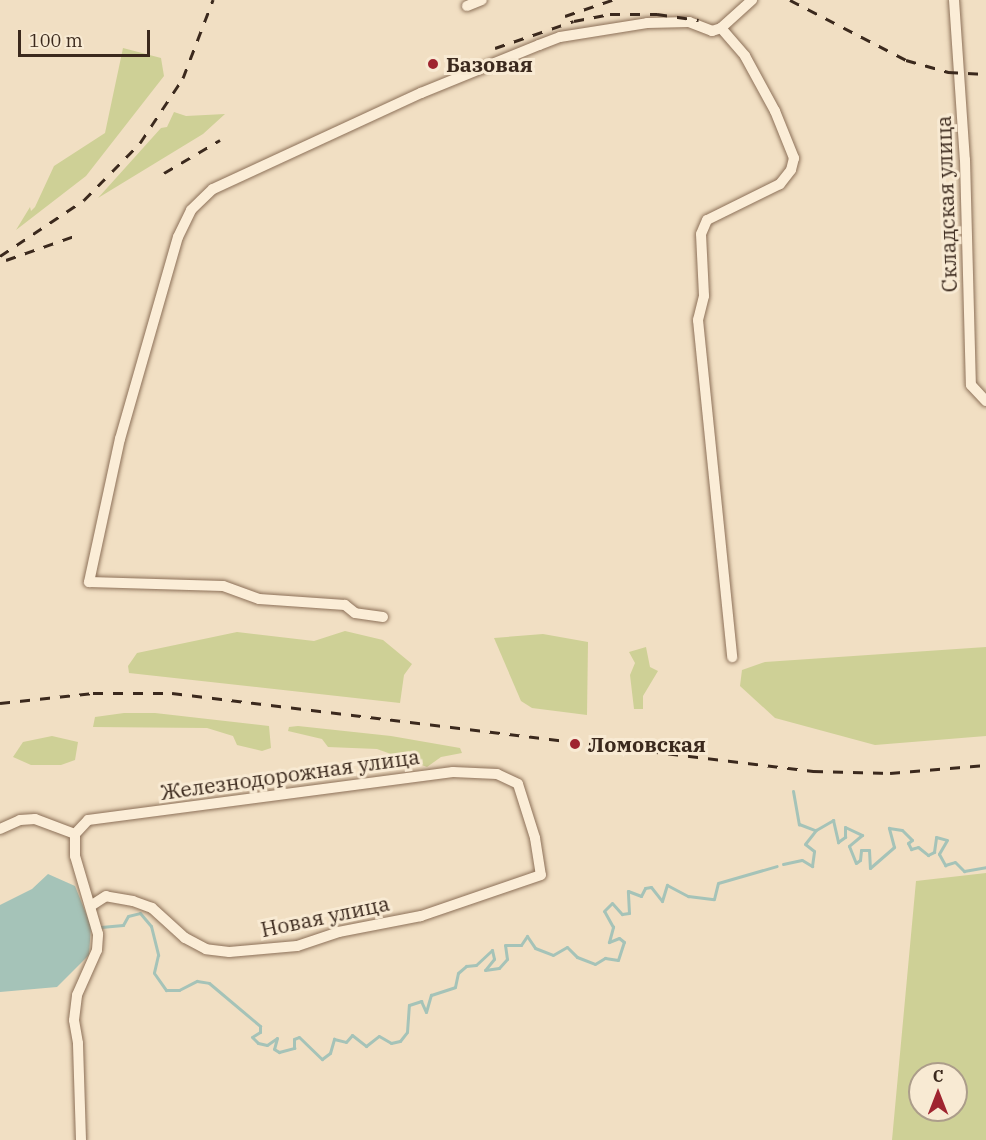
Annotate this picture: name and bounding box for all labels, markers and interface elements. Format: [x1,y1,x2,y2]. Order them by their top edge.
scale bar [21,18,153,56]
text: 100 m [29,29,83,52]
place label: Базовая [446,51,533,77]
marker: Базовая [424,55,442,73]
street label: Складская улица [930,115,962,293]
place label: Ломовская [588,731,706,757]
marker: Ломовская [566,735,584,753]
street label: Железнодорожная улица [159,743,421,805]
street label: Новая улица [258,890,392,942]
north arrow [908,1062,968,1122]
text: С [933,1066,943,1086]

